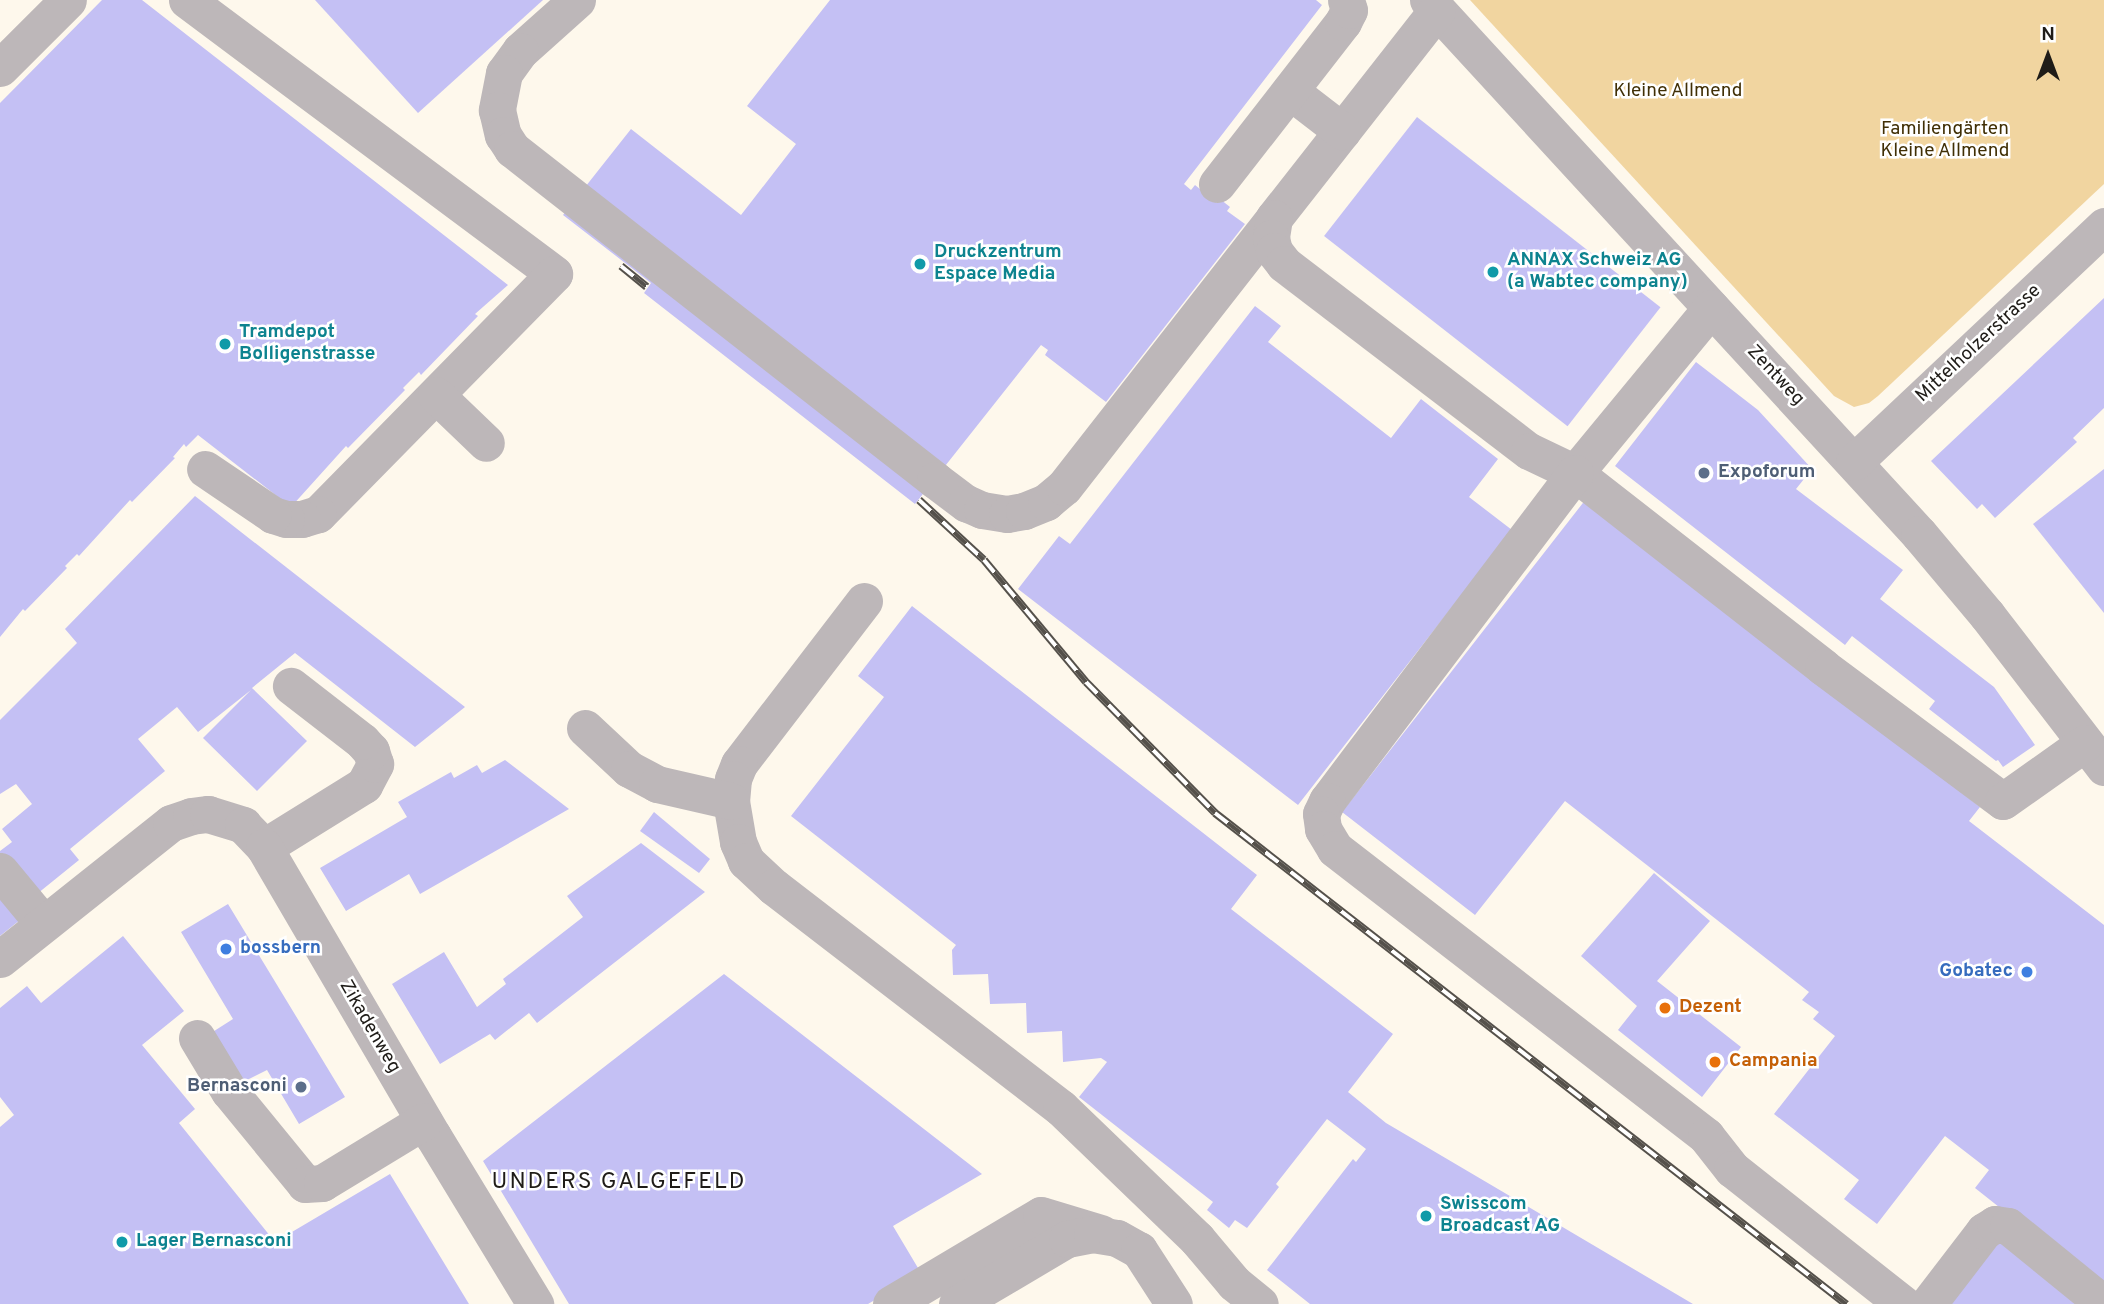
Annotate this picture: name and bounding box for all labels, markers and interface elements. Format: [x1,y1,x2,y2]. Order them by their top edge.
north arrow [2013,21,2083,91]
text: N [2041,23,2055,47]
park label: Kleine Allmend [1613,81,1743,103]
park label: Familiengärten Kleine Allmend [1880,119,2010,163]
place label: Druckzentrum Espace Media [934,242,1062,286]
place label: ANNAX Schweiz AG (a Wabtec company) [1507,250,1688,294]
marker: Druckzentrum Espace Media [912,256,928,272]
marker: ANNAX Schweiz AG (a Wabtec company) [1485,264,1501,280]
street label: Mittelholzerstrasse [1912,280,2046,408]
place label: Tramdepot Bolligenstrasse [239,322,375,366]
marker: Tramdepot Bolligenstrasse [217,336,233,352]
street label: Zentweg [1741,341,1809,411]
place label: Expoforum [1718,462,1815,484]
marker: Expoforum [1696,465,1712,481]
place label: bossbern [240,938,321,960]
marker: bossbern [218,941,234,957]
place label: Gobatec [1939,961,2013,983]
marker: Gobatec [2019,964,2035,980]
street label: Zikadenweg [333,977,405,1077]
place label: Dezent [1679,997,1742,1019]
marker: Dezent [1657,1000,1673,1016]
place label: Campania [1729,1051,1818,1073]
marker: Campania [1707,1054,1723,1070]
place label: Bernasconi [187,1076,287,1098]
marker: Bernasconi [293,1079,309,1095]
district label: UNDERS GALGEFELD [494,1169,744,1197]
place label: Swisscom Broadcast AG [1440,1194,1561,1238]
marker: Swisscom Broadcast AG [1418,1208,1434,1224]
place label: Lager Bernasconi [136,1231,292,1253]
marker: Lager Bernasconi [114,1234,130,1250]

